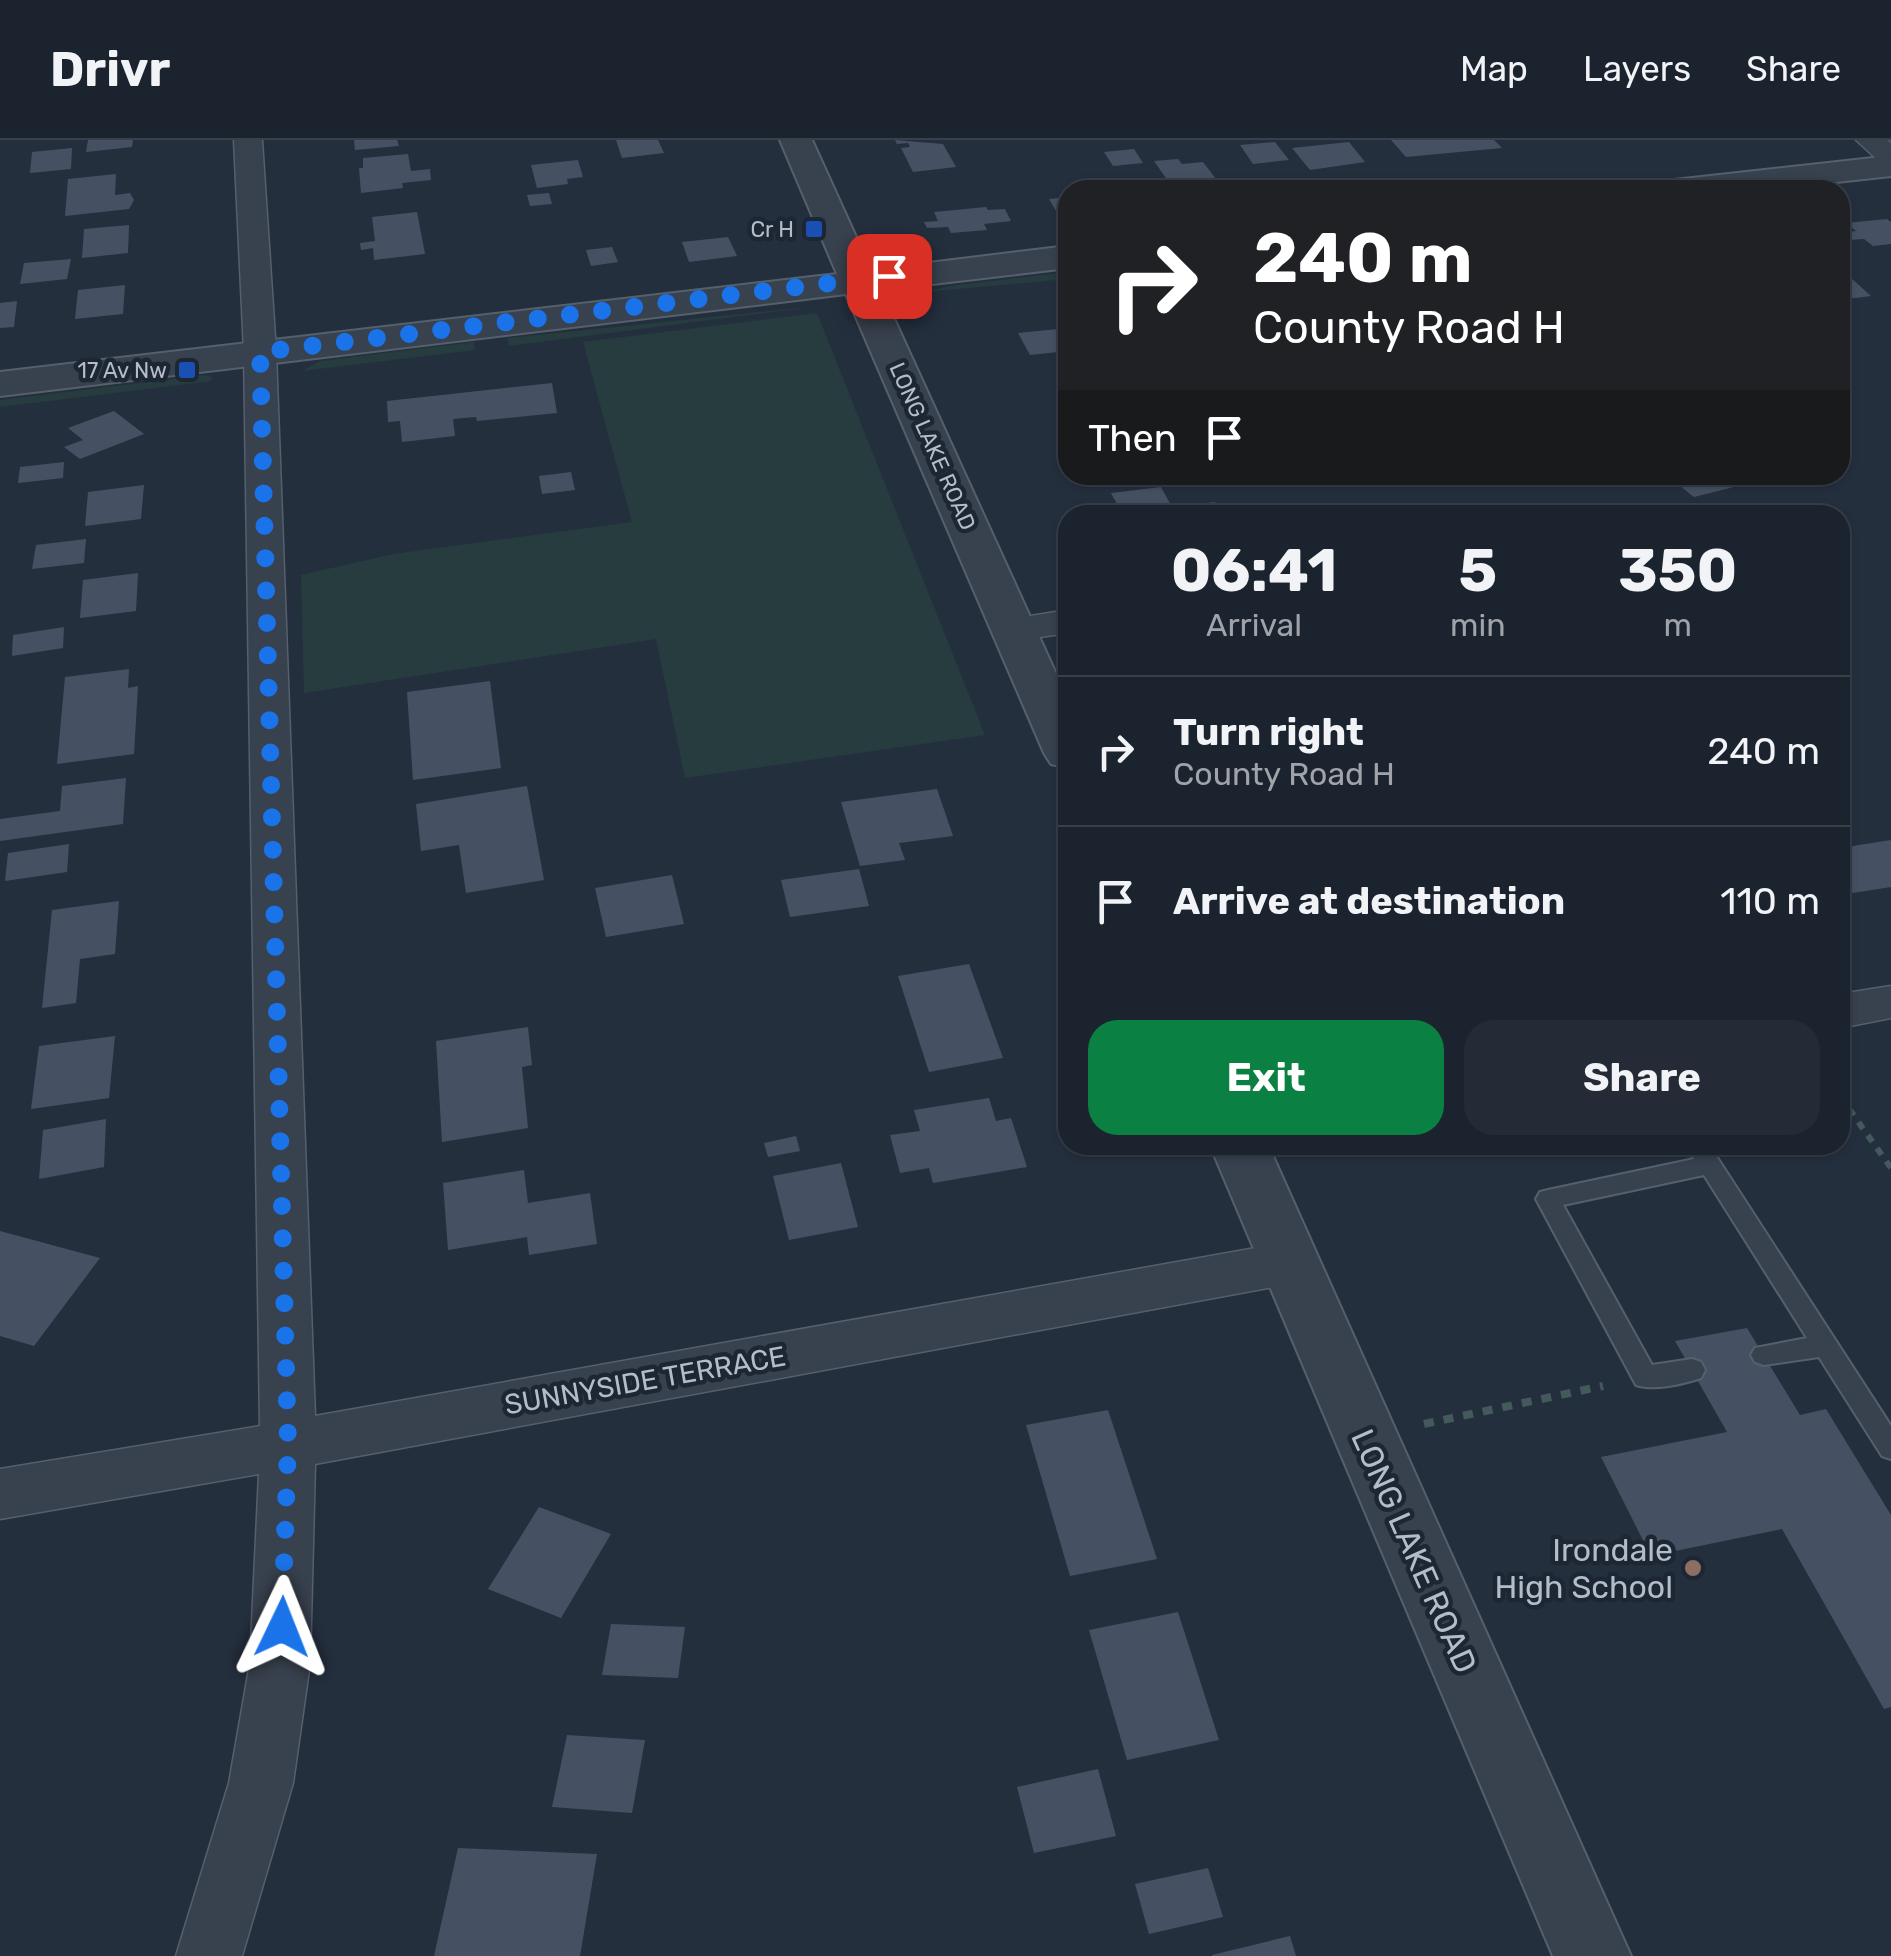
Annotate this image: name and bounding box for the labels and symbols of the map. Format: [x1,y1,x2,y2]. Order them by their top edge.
place label: Cr H [750,216,794,243]
marker: Cr H [803,218,825,240]
pin [847,234,932,319]
place label: 17 Av Nw [78,357,167,384]
street label: LONG LAKE ROAD [883,358,982,534]
marker: 17 Av Nw [176,359,198,381]
street label: SUNNYSIDE TERRACE [502,1340,788,1421]
street label: LONG LAKE ROAD [1343,1423,1485,1679]
place label: Irondale High School [1494,1531,1673,1606]
marker: Irondale High School [1682,1557,1704,1579]
position arrow [230,1575,334,1679]

